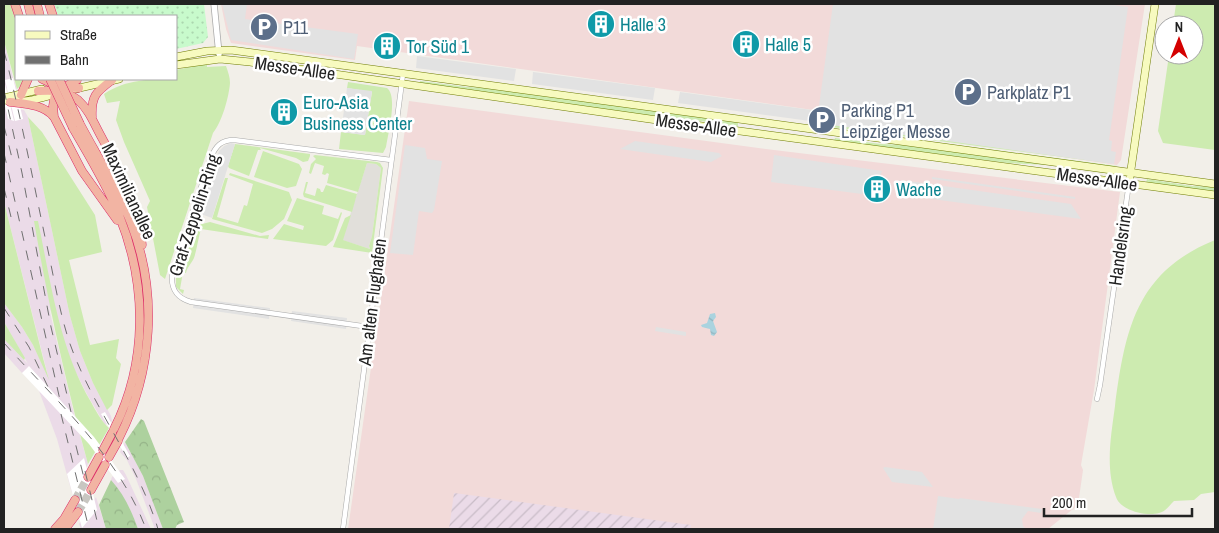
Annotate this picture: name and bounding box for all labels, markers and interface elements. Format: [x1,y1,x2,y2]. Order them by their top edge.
building icon: Halle 3 [586,9,616,39]
parking icon: P11 [249,12,279,42]
place label: Halle 3 [620,12,666,37]
legend [15,15,178,80]
place label: P11 [283,15,309,40]
north arrow [1154,15,1204,65]
text: N [1175,18,1183,36]
text: Straße [60,24,97,45]
building icon: Halle 5 [731,29,761,59]
building icon: Tor Süd 1 [372,31,402,61]
place label: Halle 5 [765,32,811,57]
place label: Tor Süd 1 [406,34,470,59]
text: Bahn [60,49,89,70]
street label: Messe-Allee [253,50,337,86]
parking icon: Parkplatz P1 [953,77,983,107]
place label: Parkplatz P1 [987,80,1071,105]
place label: Euro-Asia Business Center [303,90,412,136]
building icon: Euro-Asia Business Center [269,97,299,127]
place label: Parking P1 Leipziger Messe [841,98,950,144]
parking icon: Parking P1 Leipziger Messe [807,105,837,135]
street label: Messe-Allee [654,107,738,143]
street label: Maximilianallee [96,139,162,243]
street label: Graf-Zeppelin-Ring [162,150,226,279]
street label: Messe-Allee [1055,161,1139,197]
building icon: Wache [862,174,892,204]
place label: Wache [896,177,941,202]
street label: Handelsring [1102,204,1138,287]
street label: Am alten Flughafen [352,237,392,368]
scale bar [1044,486,1192,518]
text: 200 m [1052,492,1086,513]

